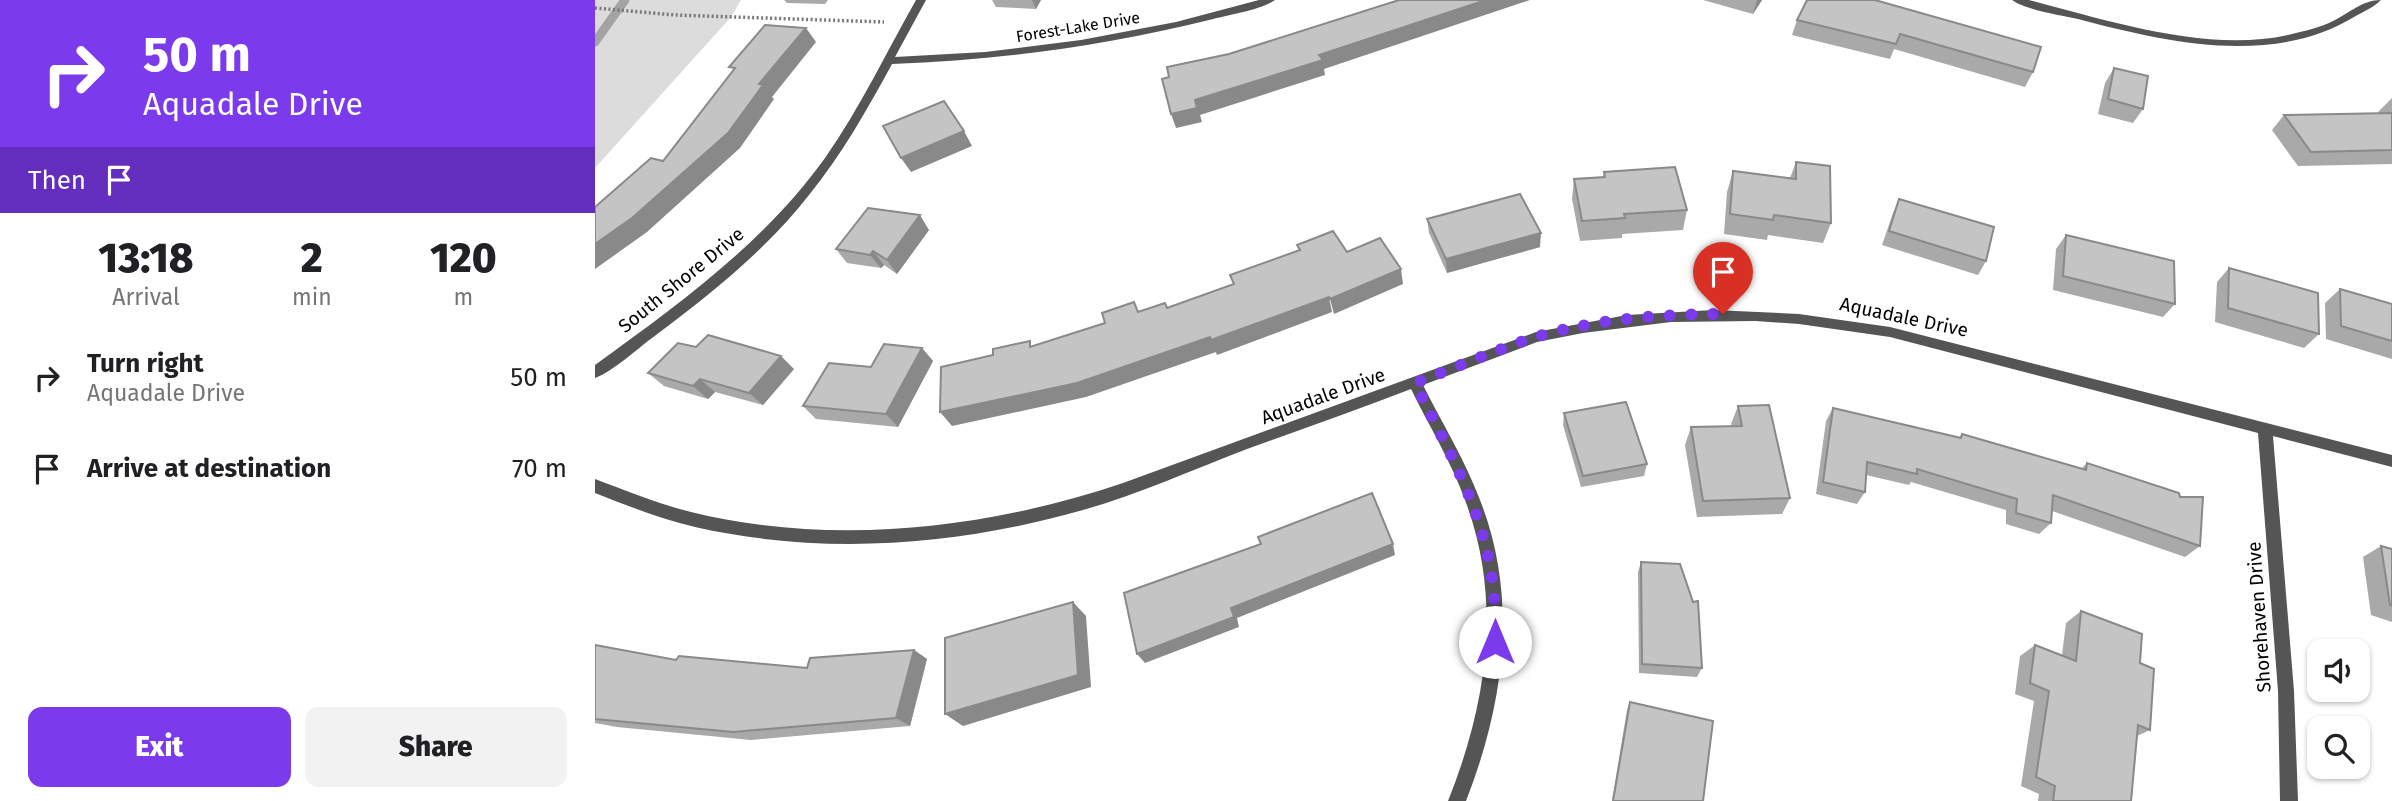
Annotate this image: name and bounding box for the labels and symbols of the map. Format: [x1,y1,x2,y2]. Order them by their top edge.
street label: Forest-Lake Drive [1015,8,1141,46]
street label: South Shore Drive [614,222,748,338]
pin [1693,242,1753,314]
street label: Aquadale Drive [1838,292,1970,342]
street label: Aquadale Drive [1258,363,1388,429]
street label: Shorehaven Drive [2242,541,2276,693]
position arrow [1458,605,1532,679]

